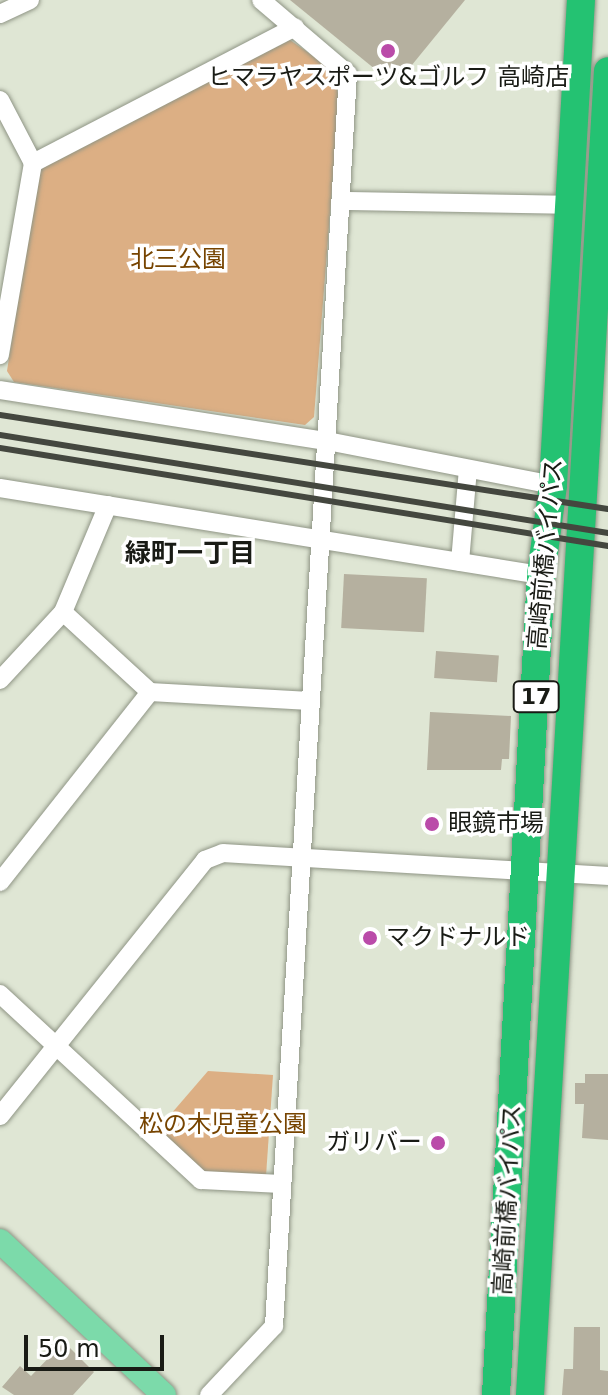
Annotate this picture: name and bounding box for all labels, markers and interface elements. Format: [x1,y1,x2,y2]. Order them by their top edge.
marker: ヒマラヤスポーツ&ゴルフ 高崎店 [379,42,397,60]
place label: ヒマラヤスポーツ&ゴルフ 高崎店 [207,64,569,92]
park label: 北三公園 [130,246,226,274]
street label: 高崎前橋バイパス [523,457,569,651]
district label: 緑町一丁目 [125,538,255,570]
road number: 17 [512,679,560,715]
place label: 眼鏡市場 [448,810,544,838]
marker: 眼鏡市場 [423,815,441,833]
place label: マクドナルド [386,924,530,952]
marker: マクドナルド [361,929,379,947]
street label: 高崎前橋バイパス [489,1103,527,1297]
park label: 松の木児童公園 [139,1111,307,1139]
place label: ガリバー [326,1129,422,1157]
marker: ガリバー [429,1134,447,1152]
scale bar [28,1319,168,1369]
text: 50 m [38,1335,100,1363]

